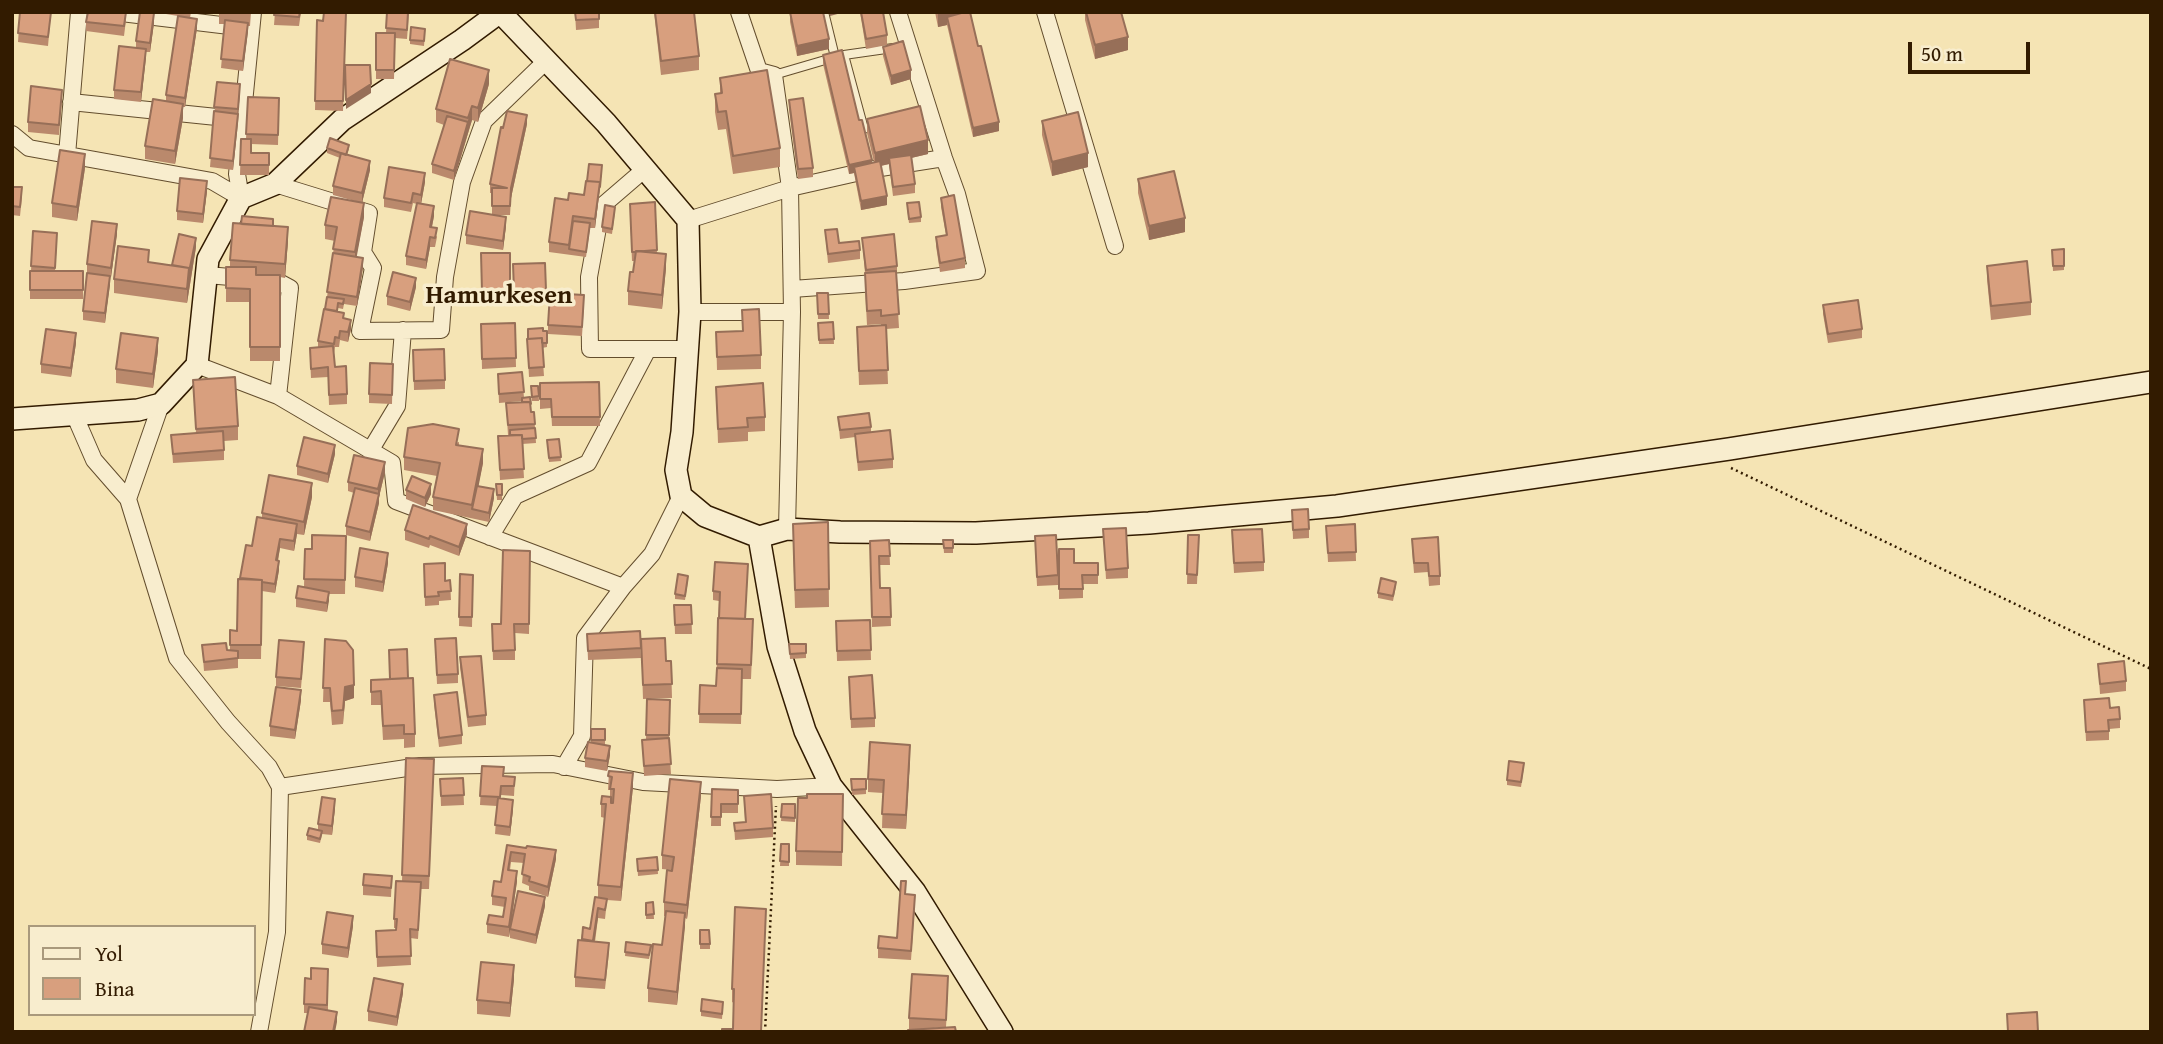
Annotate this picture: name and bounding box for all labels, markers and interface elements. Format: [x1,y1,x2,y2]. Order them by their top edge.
scale bar [1911,28,2034,72]
text: 50 m [1921,38,1963,69]
district label: Hamurkesen [426,280,572,312]
legend [28,925,256,1016]
text: Yol [95,938,123,969]
text: Bina [95,973,135,1004]

